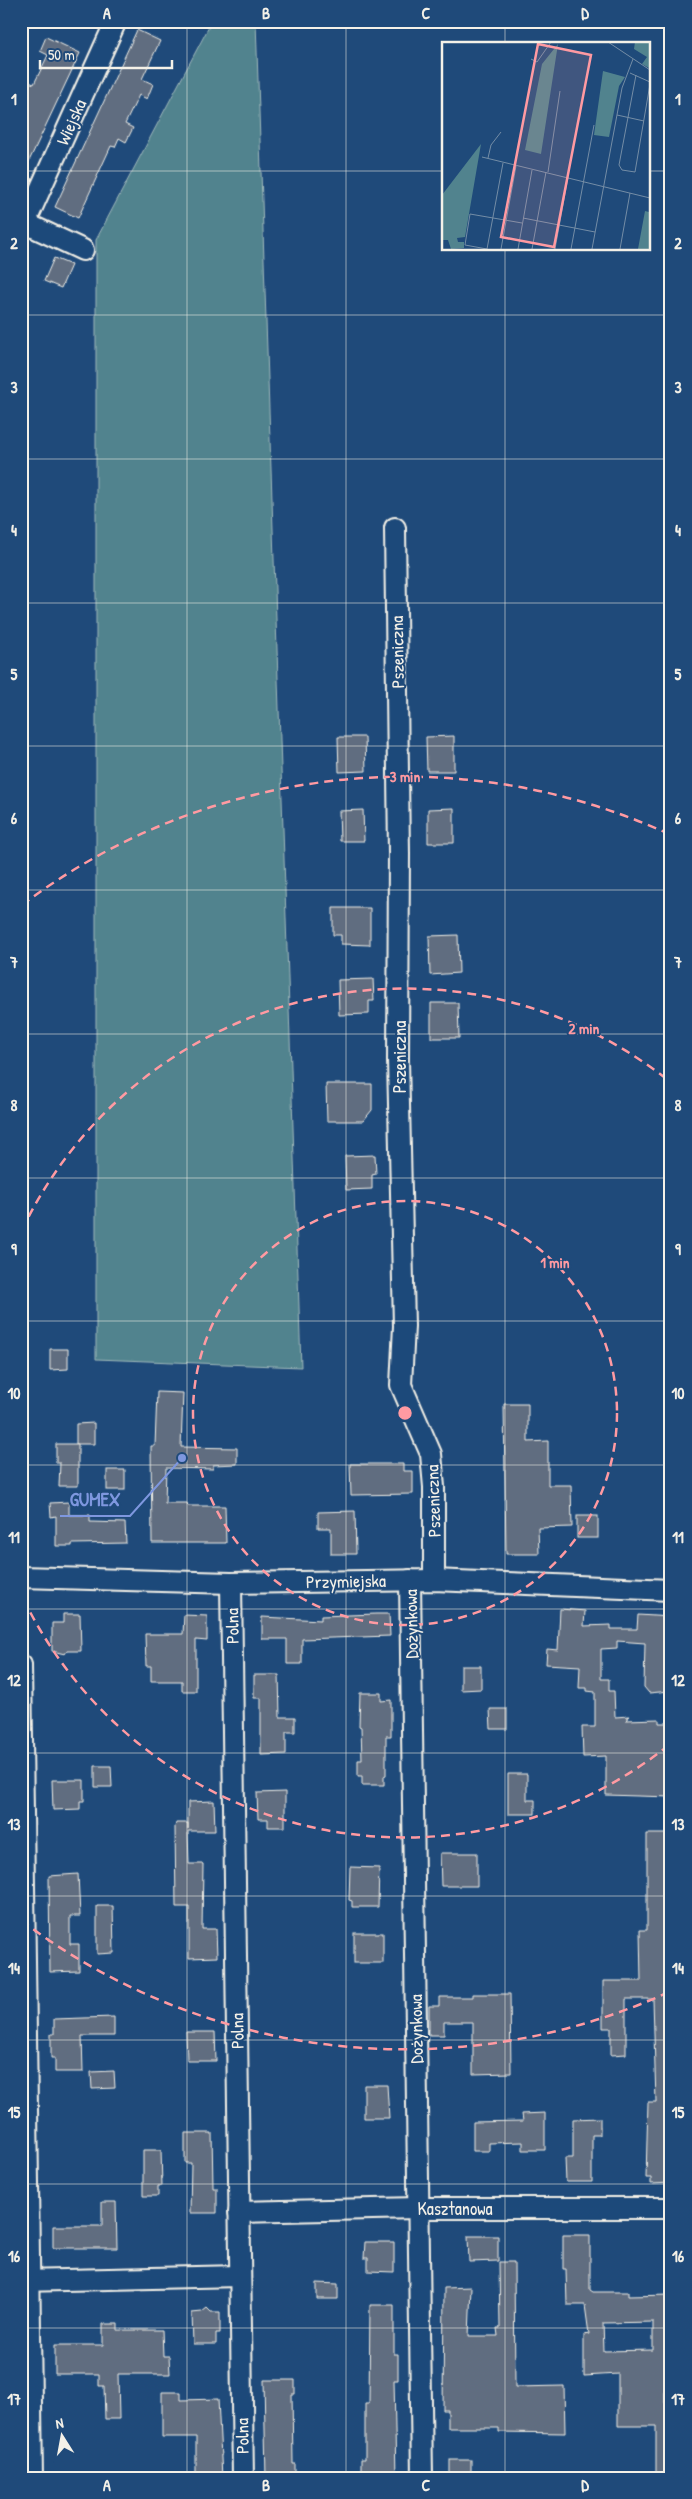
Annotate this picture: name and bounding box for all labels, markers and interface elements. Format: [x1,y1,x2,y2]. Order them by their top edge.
text: A [103,2,111,24]
text: B [262,2,270,24]
text: C [422,2,431,24]
text: D [581,2,589,24]
scale bar [40,38,172,70]
inset map [442,42,650,250]
text: 50 m [48,44,75,65]
text: 1 [11,88,17,110]
text: 1 [675,88,681,110]
street label: Wiejska [50,95,92,149]
text: 2 [10,232,18,254]
text: 2 [674,232,682,254]
text: 3 [10,376,18,398]
text: 3 [674,376,682,398]
text: 4 [11,519,17,541]
text: 4 [675,519,681,541]
street label: Pszeniczna [384,616,410,688]
text: 5 [11,663,18,685]
text: 5 [675,663,682,685]
text: 3 min [390,766,420,787]
text: 6 [11,807,18,829]
text: 6 [675,807,682,829]
text: 7 [9,951,18,973]
text: 7 [673,951,682,973]
text: 2 min [569,1018,600,1039]
street label: Pszeniczna [387,1021,412,1093]
text: 8 [11,1094,18,1116]
text: 8 [675,1094,682,1116]
text: 9 [11,1238,17,1260]
text: 9 [675,1238,681,1260]
text: 1 min [540,1252,570,1273]
text: 10 [8,1382,20,1404]
text: 10 [672,1382,684,1404]
centre of rings [396,1404,414,1422]
street label: Pszeniczna [419,1464,447,1538]
callout: GUMEX [60,1482,130,1516]
text: GUMEX [70,1486,121,1512]
text: 11 [8,1526,20,1548]
text: 11 [672,1526,684,1548]
street label: Przymiejska [306,1568,386,1594]
street label: Dożynkowa [398,1589,424,1659]
street label: Polna [219,1608,245,1644]
text: 12 [7,1669,21,1691]
text: 12 [671,1669,685,1691]
text: 13 [8,1813,20,1835]
text: 13 [672,1813,684,1835]
text: 14 [8,1957,20,1979]
text: 14 [672,1957,684,1979]
street label: Dożynkowa [403,1994,429,2064]
street label: Polna [224,2013,250,2049]
text: 15 [8,2101,21,2123]
text: 15 [672,2101,685,2123]
street label: Kasztanowa [417,2196,493,2221]
text: 16 [8,2245,21,2267]
text: 16 [672,2245,685,2267]
text: 17 [7,2388,21,2410]
text: 17 [671,2388,685,2410]
north arrow [38,2412,88,2462]
text: N [54,2413,65,2433]
street label: Polna [229,2418,255,2454]
text: A [103,2474,111,2496]
text: B [262,2474,270,2496]
text: C [422,2474,431,2496]
text: D [581,2474,589,2496]

